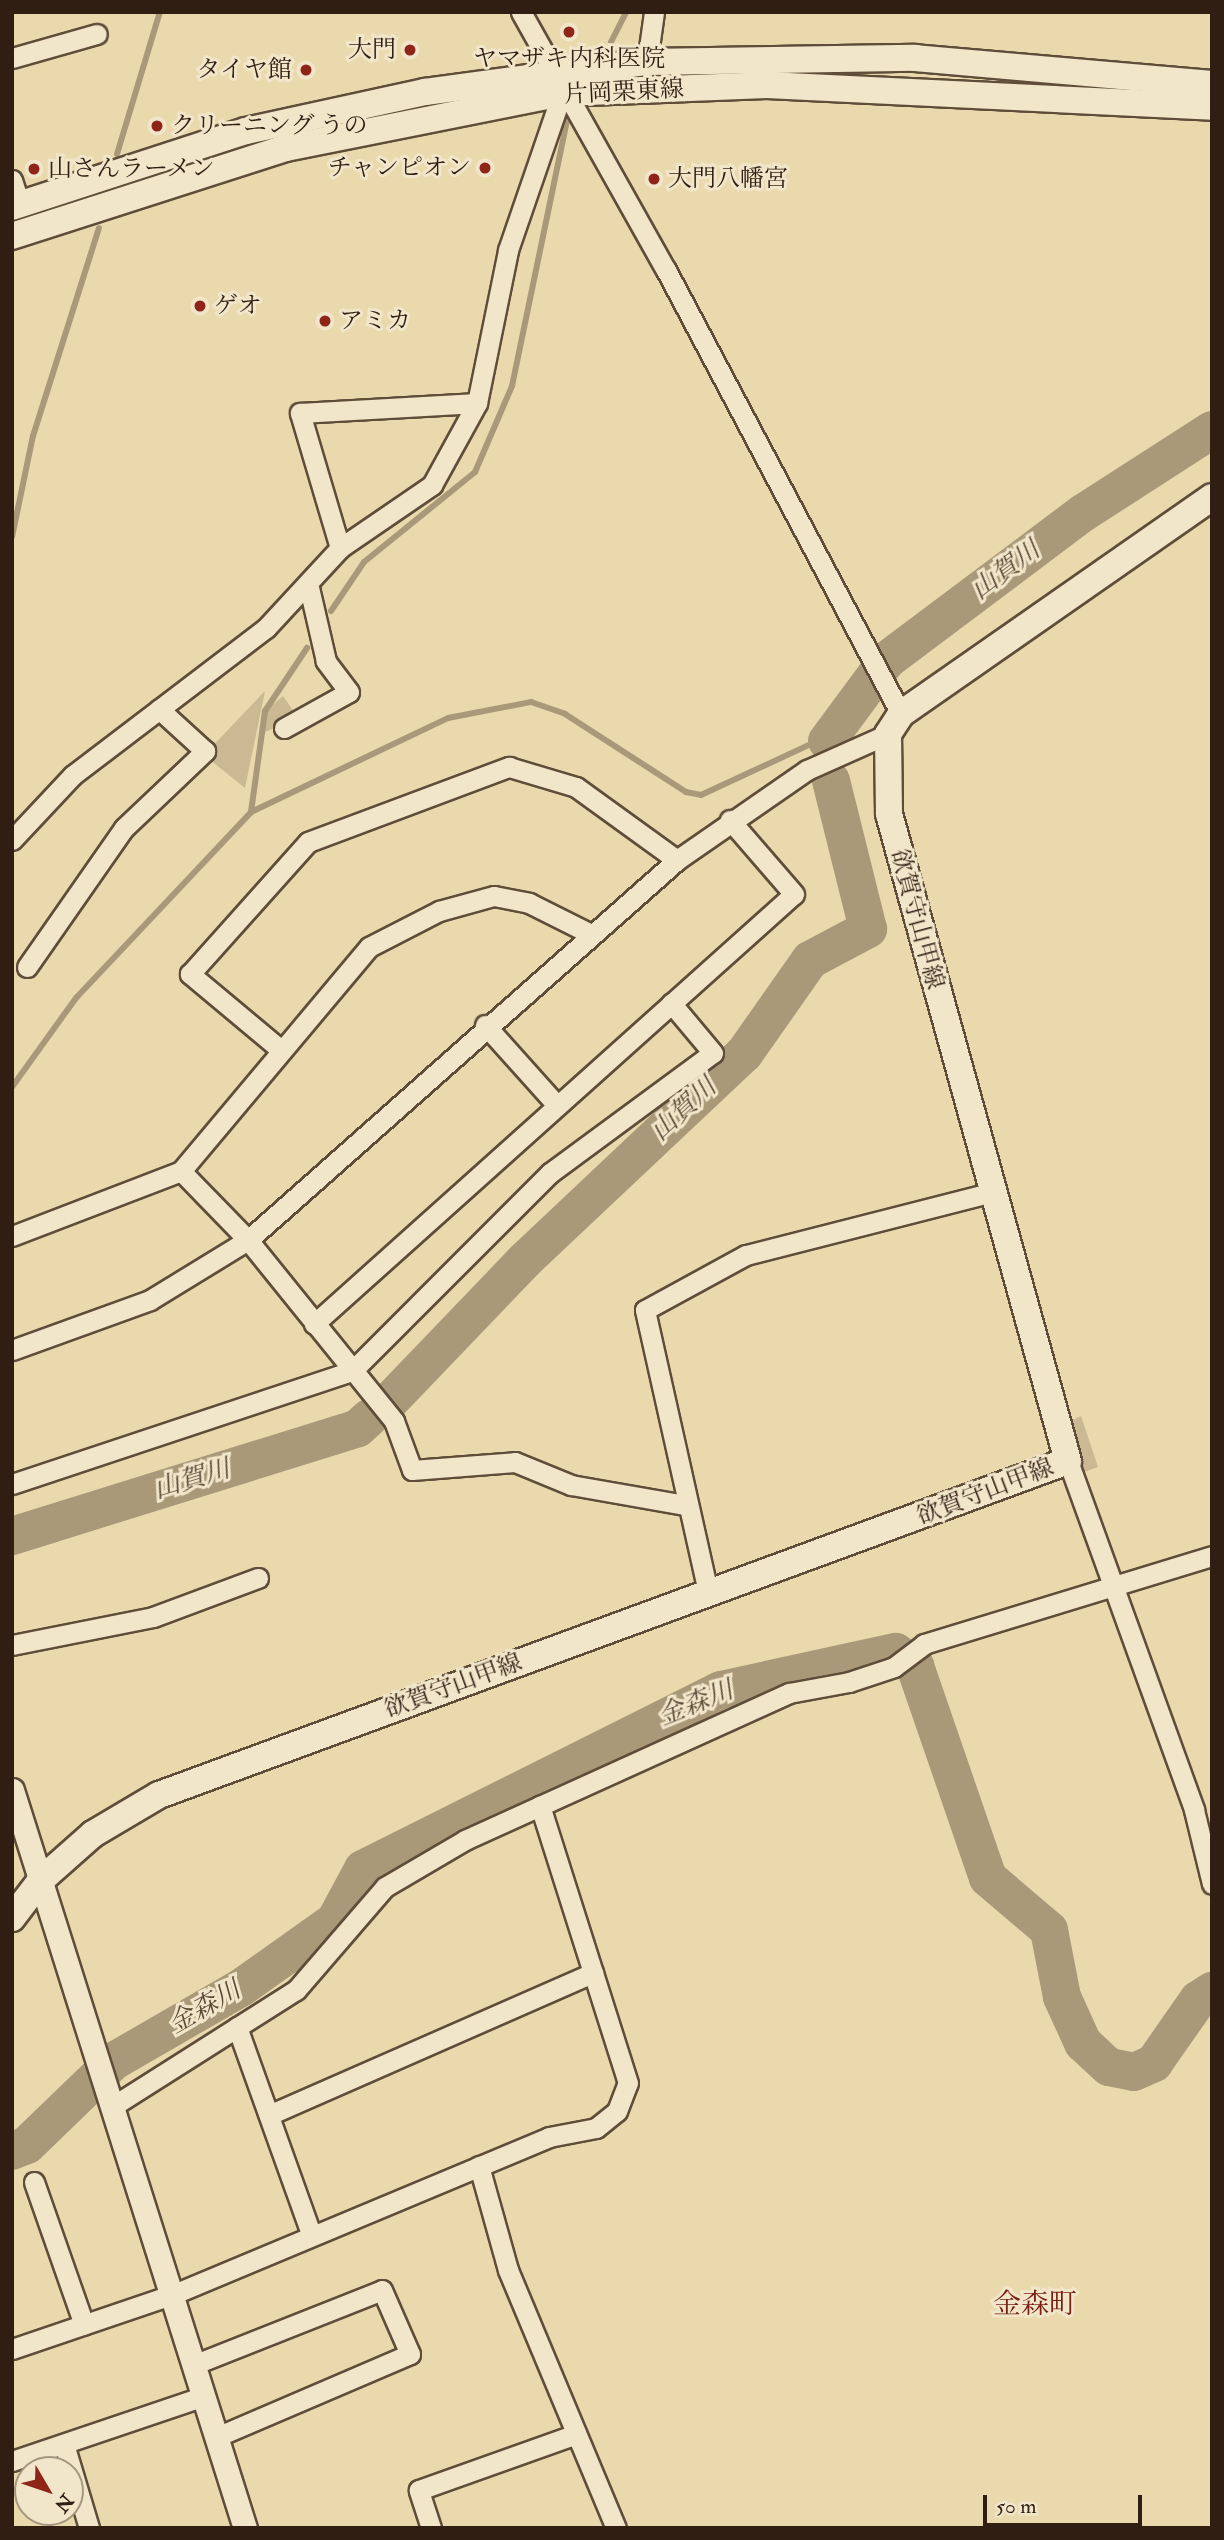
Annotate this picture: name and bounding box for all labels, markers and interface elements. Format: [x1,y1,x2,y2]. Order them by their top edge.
marker: ヤマザキ内科医院 [559,22,579,42]
place label: 大門 [348,36,396,64]
marker: 大門 [402,42,418,58]
place label: ヤマザキ内科医院 [473,45,665,73]
place label: タイヤ館 [196,56,292,84]
marker: タイヤ館 [298,62,314,78]
street label: 片岡栗東線 [563,74,685,110]
place label: クリーニング うの [171,112,368,140]
marker: クリーニング うの [149,118,165,134]
place label: チャンピオン [327,154,471,182]
place label: 山さんラーメン [48,155,216,183]
marker: チャンピオン [477,160,493,176]
marker: 山さんラーメン [26,161,42,177]
place label: 大門八幡宮 [668,165,788,193]
marker: 大門八幡宮 [646,171,662,187]
place label: ゲオ [214,292,262,320]
marker: ゲオ [192,298,208,314]
place label: アミカ [339,307,411,335]
marker: アミカ [317,313,333,329]
water label: 山賀川 [965,535,1047,607]
street label: 欲賀守山甲線 [884,846,950,992]
water label: 山賀川 [645,1072,723,1148]
street label: 欲賀守山甲線 [913,1453,1057,1531]
water label: 山賀川 [150,1454,234,1506]
street label: 欲賀守山甲線 [380,1648,526,1724]
water label: 金森川 [654,1675,738,1733]
water label: 金森川 [163,1975,247,2041]
district label: 金森町 [993,2288,1077,2322]
north arrow [14,2456,84,2526]
scale bar [986,2480,1145,2524]
text: N [49,2489,78,2517]
text: 50 m [996,2493,1037,2520]

